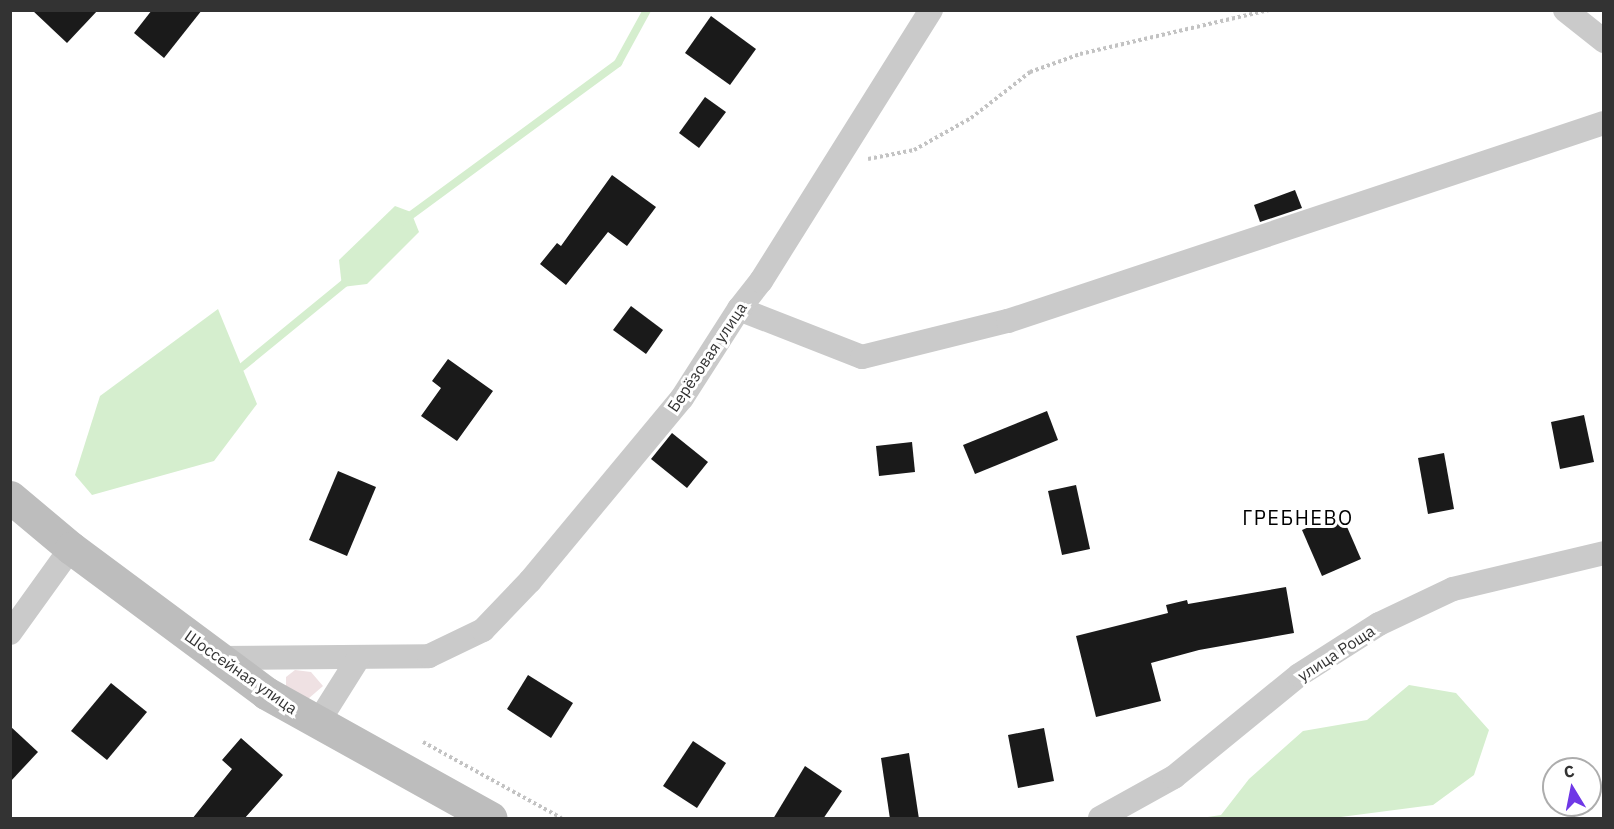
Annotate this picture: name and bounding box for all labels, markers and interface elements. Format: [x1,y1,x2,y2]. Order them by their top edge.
street label: Берёзовая улица [663,299,751,415]
district label: ГРЕБНЕВО [1242,505,1354,529]
street label: улица Роща [1294,621,1378,685]
street label: Шоссейная улица [181,626,301,718]
north arrow [1542,757,1602,817]
text: С [1562,760,1576,782]

